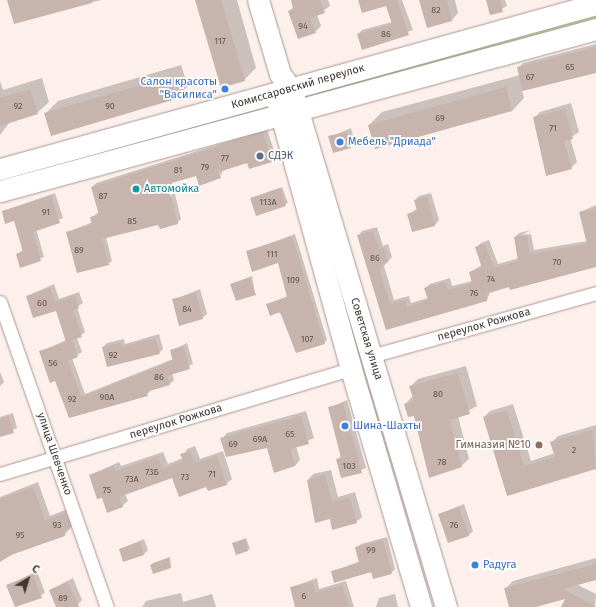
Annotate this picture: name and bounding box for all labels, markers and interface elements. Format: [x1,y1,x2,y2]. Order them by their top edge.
house number: 82 [431,5,441,15]
house number: 94 [298,21,308,31]
house number: 86 [381,29,391,39]
house number: 117 [214,36,226,46]
street label: Комиссаровский переулок [230,62,366,112]
house number: 65 [565,62,575,72]
house number: 67 [526,72,534,82]
place label: Салон красоты "Василиса" [140,76,217,102]
marker: Салон красоты "Василиса" [220,84,230,94]
house number: 92 [14,101,22,111]
house number: 90 [105,101,115,111]
house number: 69 [435,113,445,123]
house number: 71 [549,123,557,133]
place label: Мебель "Дриада" [348,135,436,149]
marker: Мебель "Дриада" [335,137,345,147]
place label: СДЭК [268,149,293,163]
marker: СДЭК [255,151,265,161]
house number: 77 [221,153,229,163]
house number: 79 [201,162,209,172]
house number: 81 [174,165,182,175]
place label: Автомойка [144,182,199,196]
marker: Автомойка [131,184,141,194]
house number: 87 [99,191,107,201]
house number: 113А [259,197,277,207]
house number: 91 [42,207,50,217]
house number: 85 [127,216,137,226]
house number: 89 [74,245,84,255]
house number: 111 [266,249,278,259]
house number: 86 [370,253,380,263]
house number: 70 [553,257,561,267]
house number: 74 [487,274,495,284]
house number: 109 [286,275,300,285]
house number: 76 [470,288,478,298]
street label: Советская улица [347,296,385,382]
house number: 60 [37,298,47,308]
house number: 84 [182,304,192,314]
street label: переулок Рожкова [436,305,532,345]
house number: 107 [301,334,313,344]
house number: 92 [109,350,117,360]
house number: 56 [48,358,58,368]
house number: 86 [154,372,164,382]
house number: 80 [433,389,443,399]
house number: 90А [100,392,114,402]
house number: 92 [68,394,76,404]
street label: переулок Рожкова [128,402,224,442]
street label: улица Шевченко [34,411,74,497]
place label: Шина-Шахты [353,419,421,433]
marker: Шина-Шахты [340,421,350,431]
house number: 65 [285,429,295,439]
house number: 69А [253,434,267,444]
place label: Гимназия №10 [455,438,531,452]
house number: 69 [228,439,238,449]
marker: Гимназия №10 [534,440,544,450]
house number: 2 [572,445,576,455]
house number: 78 [438,457,446,467]
house number: 103 [342,461,356,471]
house number: 73Б [145,467,159,477]
house number: 71 [208,469,216,479]
house number: 73 [181,472,189,482]
house number: 73А [125,474,139,484]
house number: 75 [103,485,111,495]
house number: 93 [52,520,62,530]
house number: 76 [450,520,458,530]
house number: 95 [15,530,25,540]
house number: 99 [366,545,376,555]
place label: Радуга [483,558,517,572]
north arrow [8,559,48,599]
marker: Радуга [470,560,480,570]
text: С [29,562,42,576]
house number: 6 [302,591,306,601]
house number: 89 [58,593,68,603]

